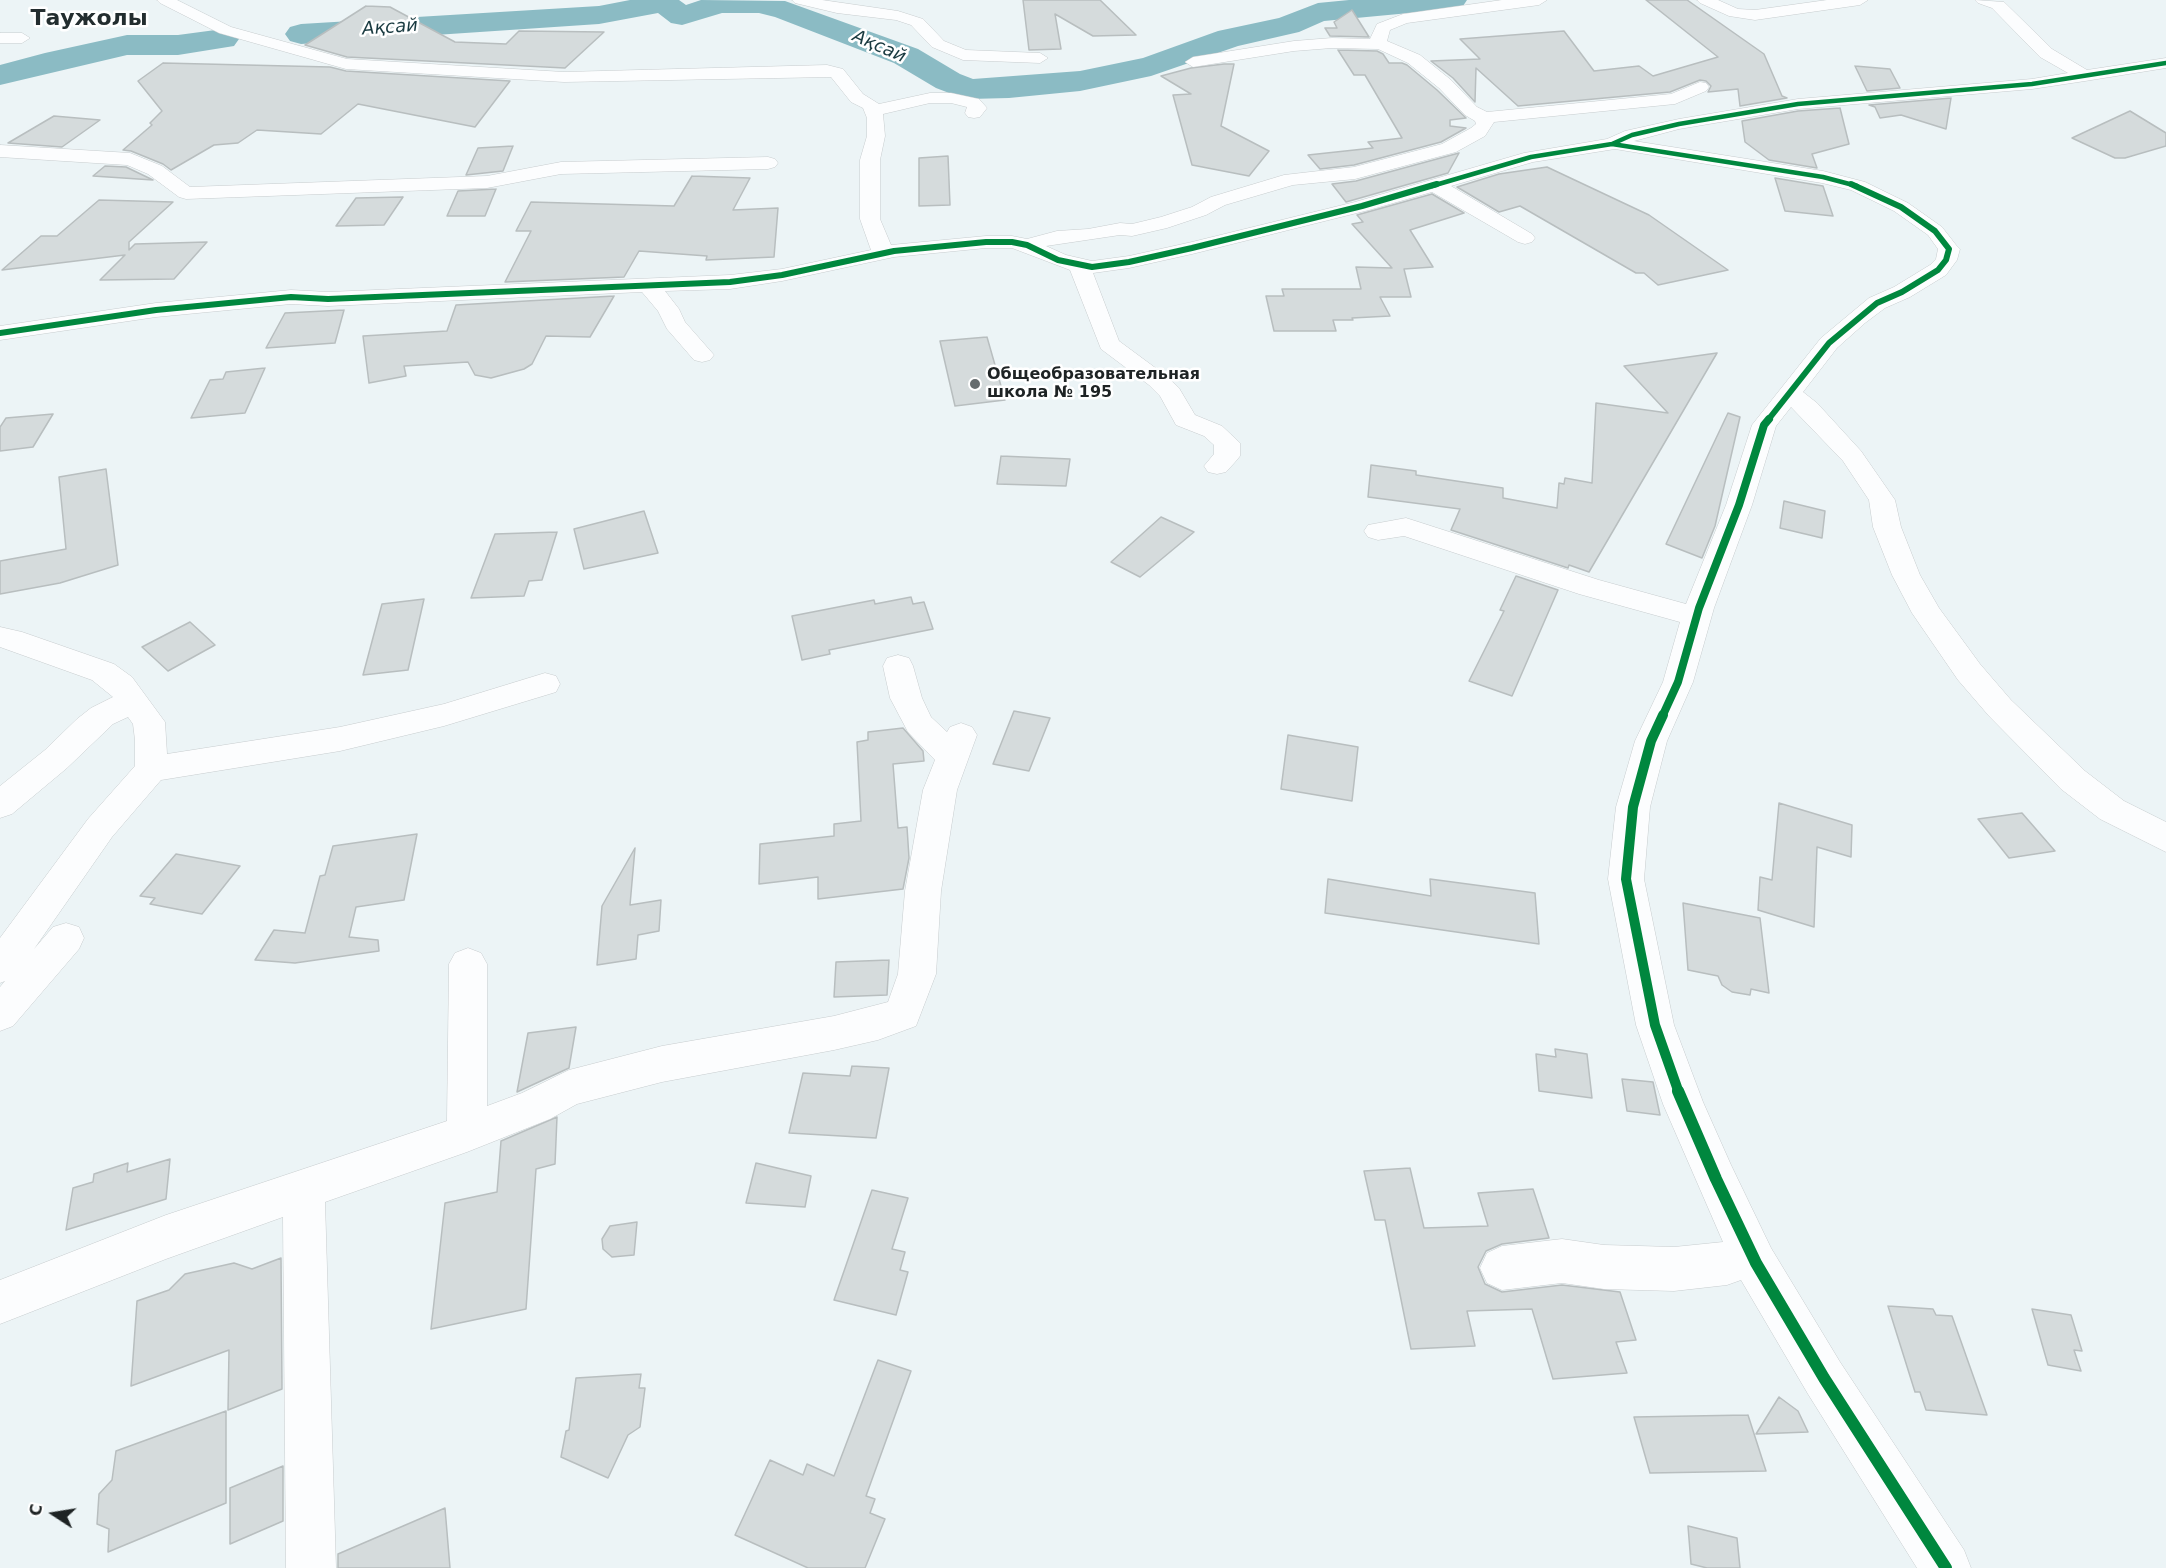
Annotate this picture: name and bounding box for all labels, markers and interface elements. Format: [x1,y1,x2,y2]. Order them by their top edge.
district label: Таужолы [30,6,148,32]
water label: Ақсай [361,15,419,41]
water label: Ақсай [849,26,909,68]
place label: Общеобразовательная школа № 195 [987,365,1200,403]
marker: Общеобразовательная школа № 195 [968,377,982,391]
north arrow [24,1484,84,1544]
text: С [25,1502,46,1518]

